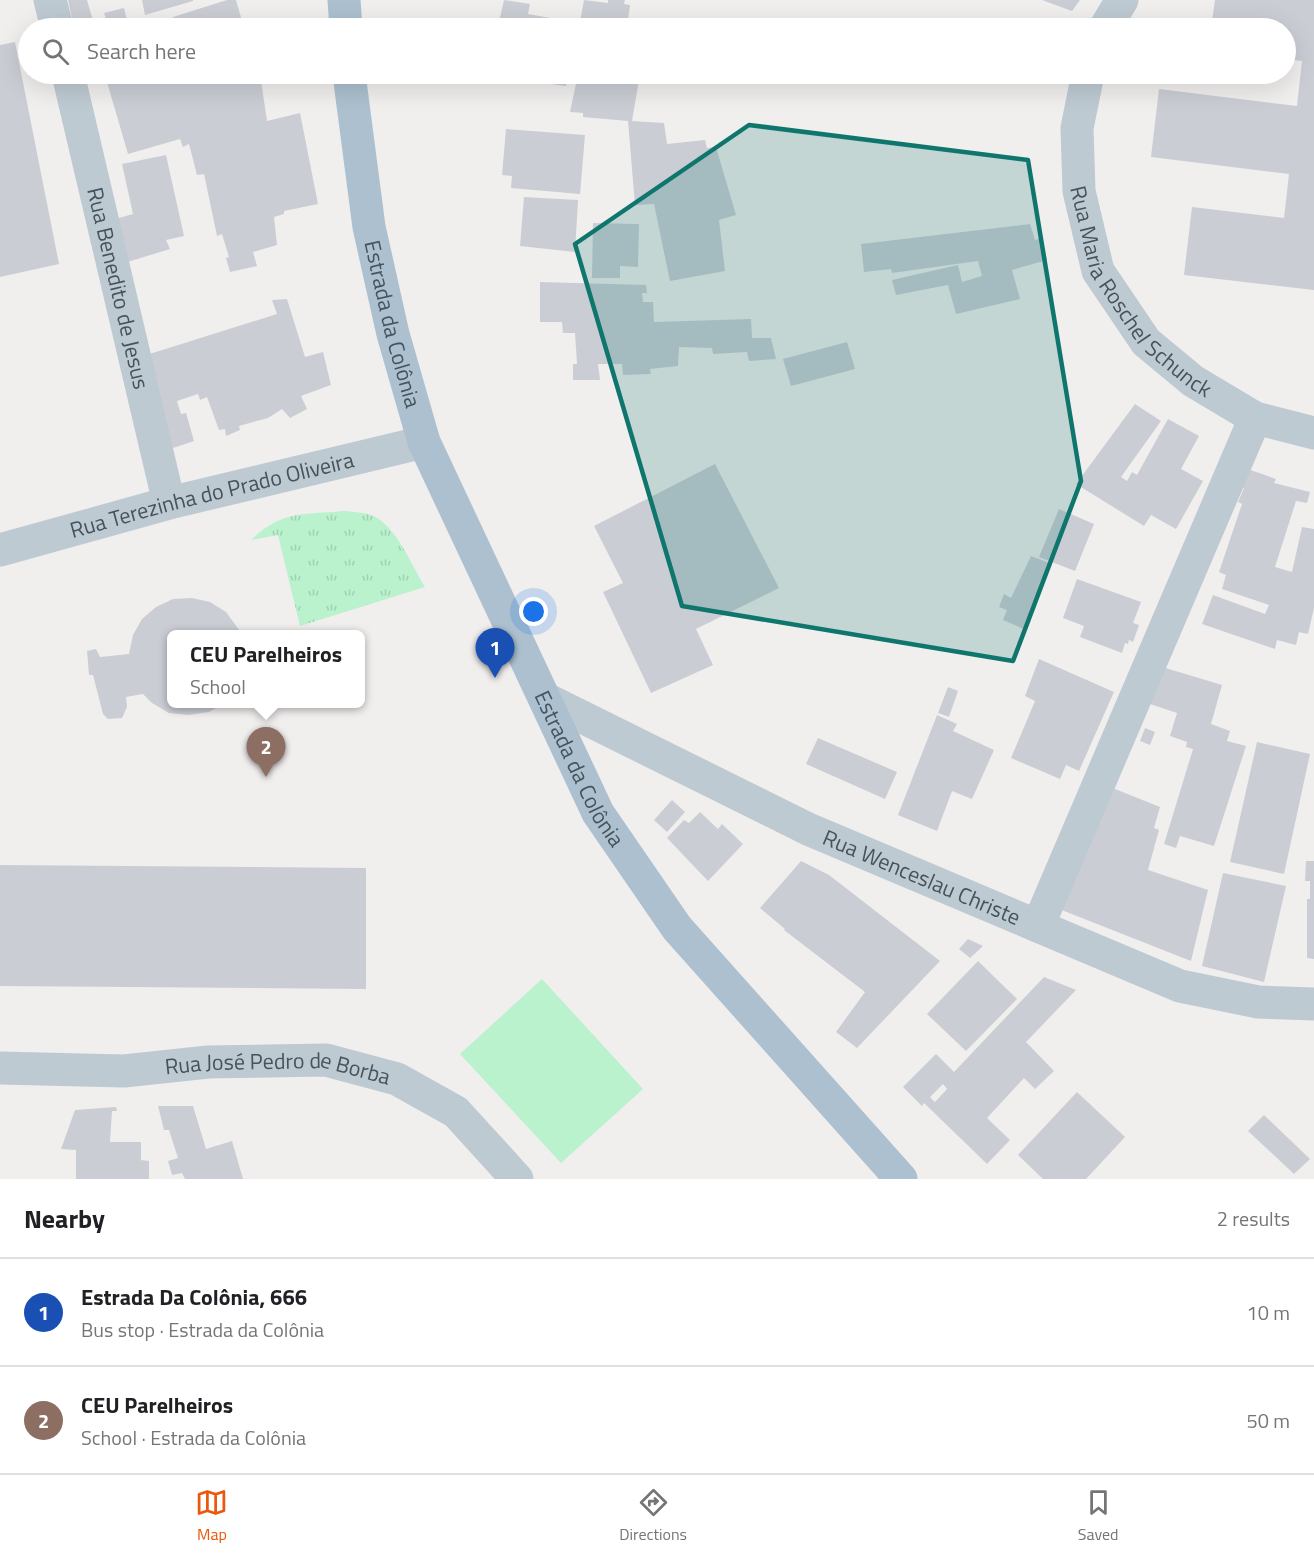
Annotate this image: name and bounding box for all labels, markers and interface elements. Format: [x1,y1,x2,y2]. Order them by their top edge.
search box [18,18,1296,84]
text: Search here [87,34,196,68]
icon: search [39,35,72,68]
street label: Rua Maria Roschel Schunck [1061,182,1219,406]
street label: Rua Benedito de Jesus [78,184,159,393]
street label: Estrada da Colônia [355,237,430,412]
street label: Rua Terezinha do Prado Oliveira [66,442,357,547]
your location [519,597,548,626]
pin: 1 [476,628,514,678]
popup [167,630,365,708]
text: CEU Parelheiros [190,637,342,671]
text: School [190,671,246,702]
street label: Estrada da Colônia [526,685,633,854]
pin: 2 [246,728,286,777]
street label: Rua Wenceslau Christe [818,820,1026,934]
street label: Rua José Pedro de Borba [163,1042,394,1094]
text: Nearby [24,1199,105,1238]
text: 2 results [1217,1203,1290,1234]
text: Estrada Da Colônia, 666 [81,1280,307,1314]
text: 1 [38,1297,49,1328]
text: 10 m [1246,1297,1290,1328]
text: Bus stop · Estrada da Colônia [81,1314,324,1345]
text: CEU Parelheiros [81,1388,233,1422]
text: 2 [38,1405,49,1436]
text: 50 m [1246,1405,1290,1436]
text: School · Estrada da Colônia [81,1422,306,1453]
tab: Map [195,1486,228,1546]
tab: Directions [619,1486,687,1546]
tab: Saved [1078,1486,1119,1546]

